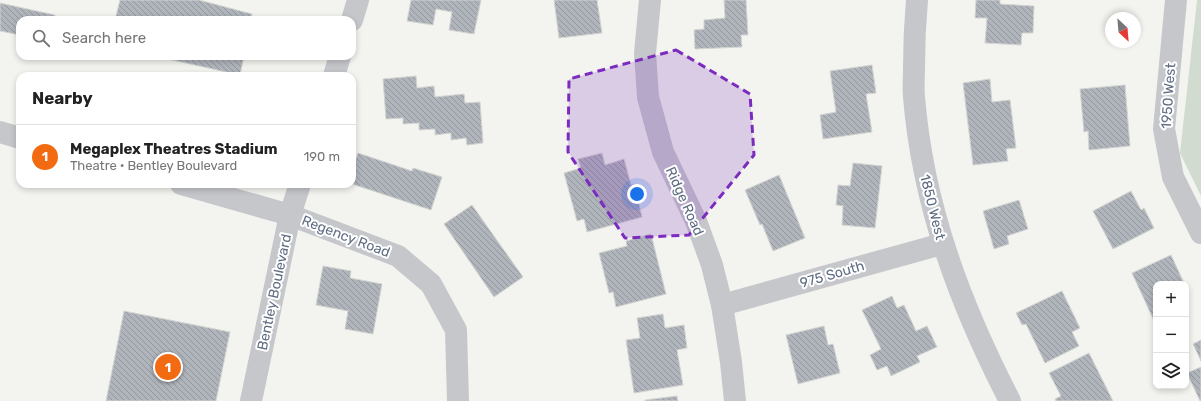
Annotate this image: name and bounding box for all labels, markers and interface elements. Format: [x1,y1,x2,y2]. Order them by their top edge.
north arrow [1105,12,1141,48]
search box [16,16,356,60]
icon: search [30,27,52,49]
text: Search here [62,29,146,47]
street label: 1950 West [1158,62,1179,130]
text: Nearby [32,88,93,108]
text: Megaplex Theatres Stadium [70,140,277,158]
text: 1 [42,149,48,164]
text: 190 m [304,149,340,164]
text: Theatre · Bentley Boulevard [70,158,237,173]
street label: Ridge Road [662,164,707,238]
street label: 1850 West [916,173,949,242]
your location [627,184,647,204]
street label: Regency Road [299,212,392,261]
street label: Bentley Boulevard [254,232,295,352]
street label: 975 South [798,257,866,292]
map controls [1153,281,1189,389]
button: + [1153,281,1189,317]
button: − [1153,317,1189,353]
pin: 1 [155,352,181,382]
button: layers [1153,353,1189,389]

